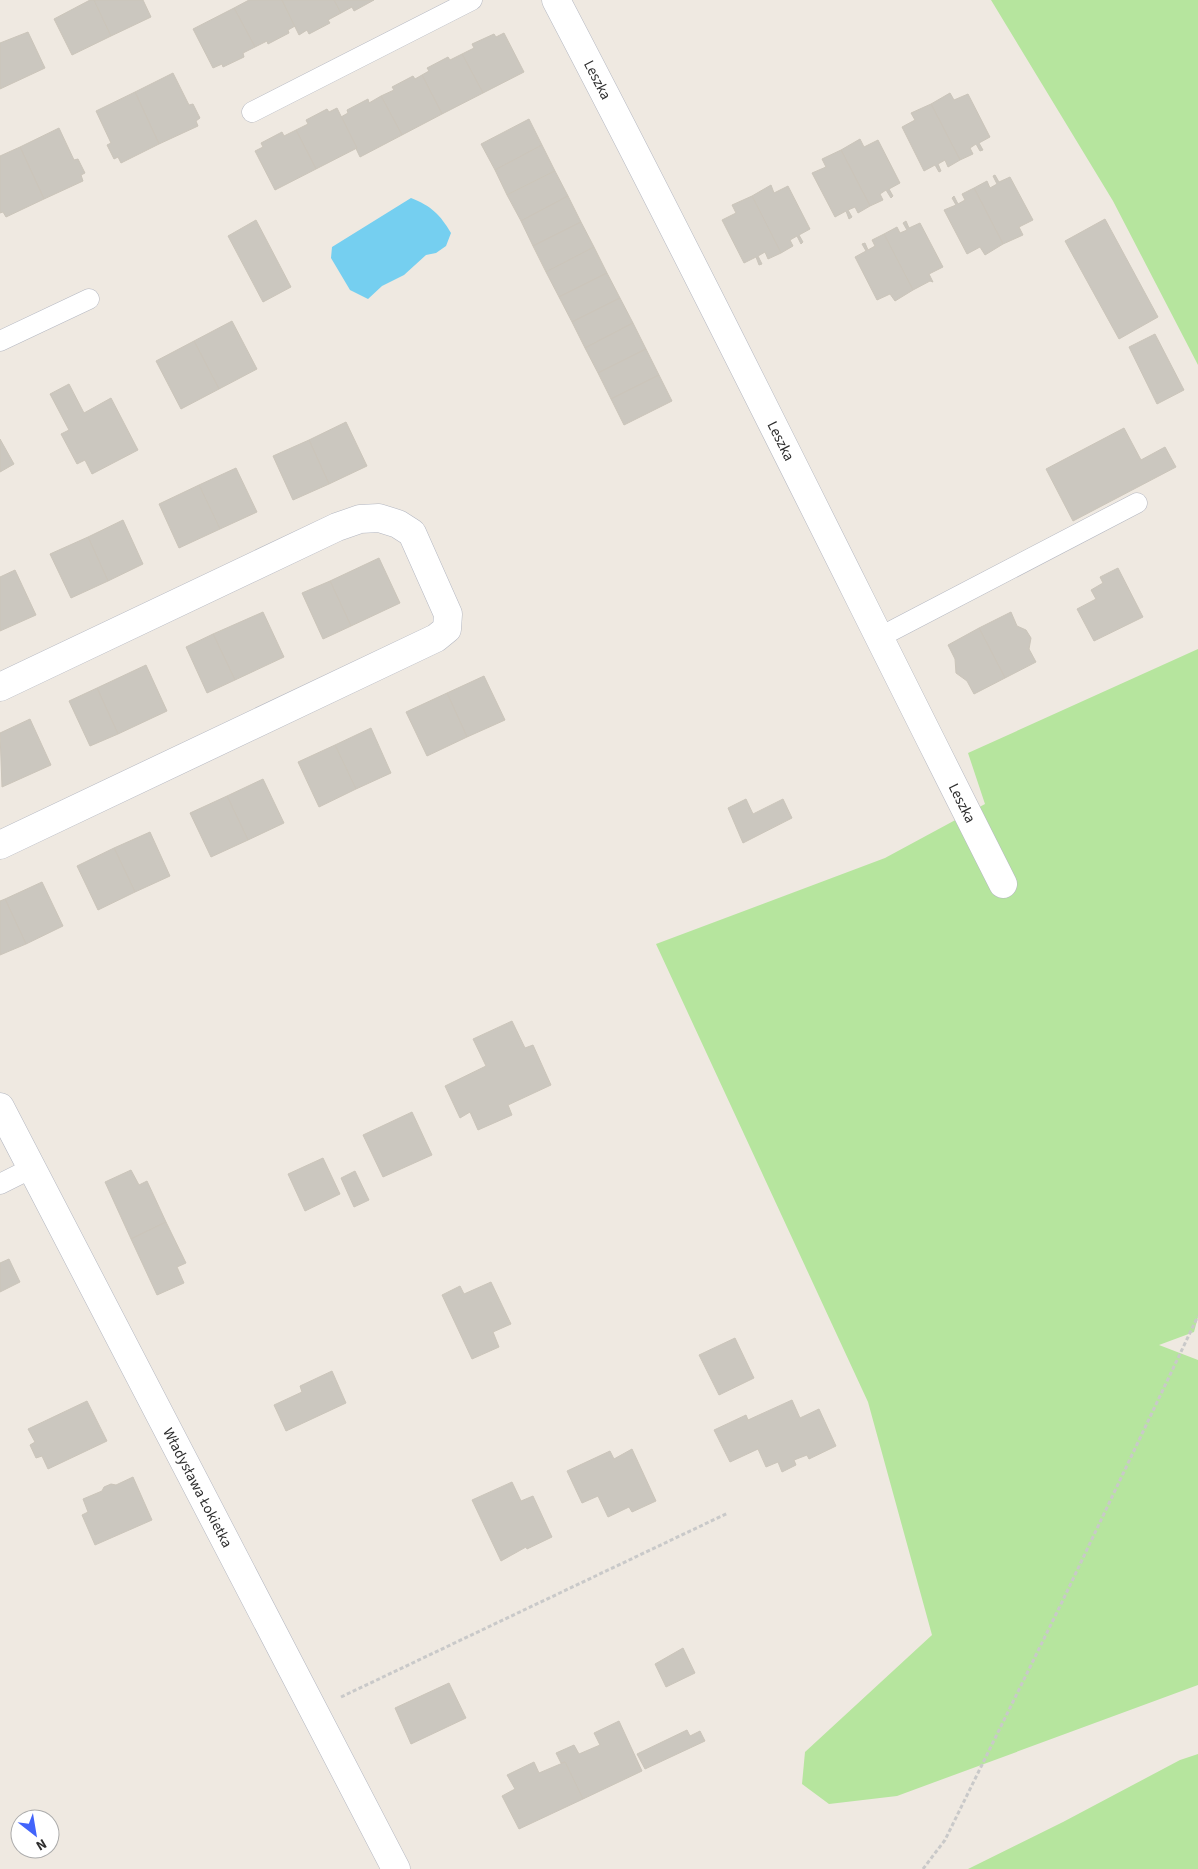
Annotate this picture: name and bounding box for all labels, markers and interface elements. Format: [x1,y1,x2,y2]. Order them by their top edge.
street label: Leszka [579,56,617,103]
street label: Leszka [762,417,800,464]
street label: Leszka [943,780,981,827]
street label: Władysława Łokietka [158,1424,238,1551]
north arrow [10,1809,60,1859]
text: N [32,1833,50,1855]

